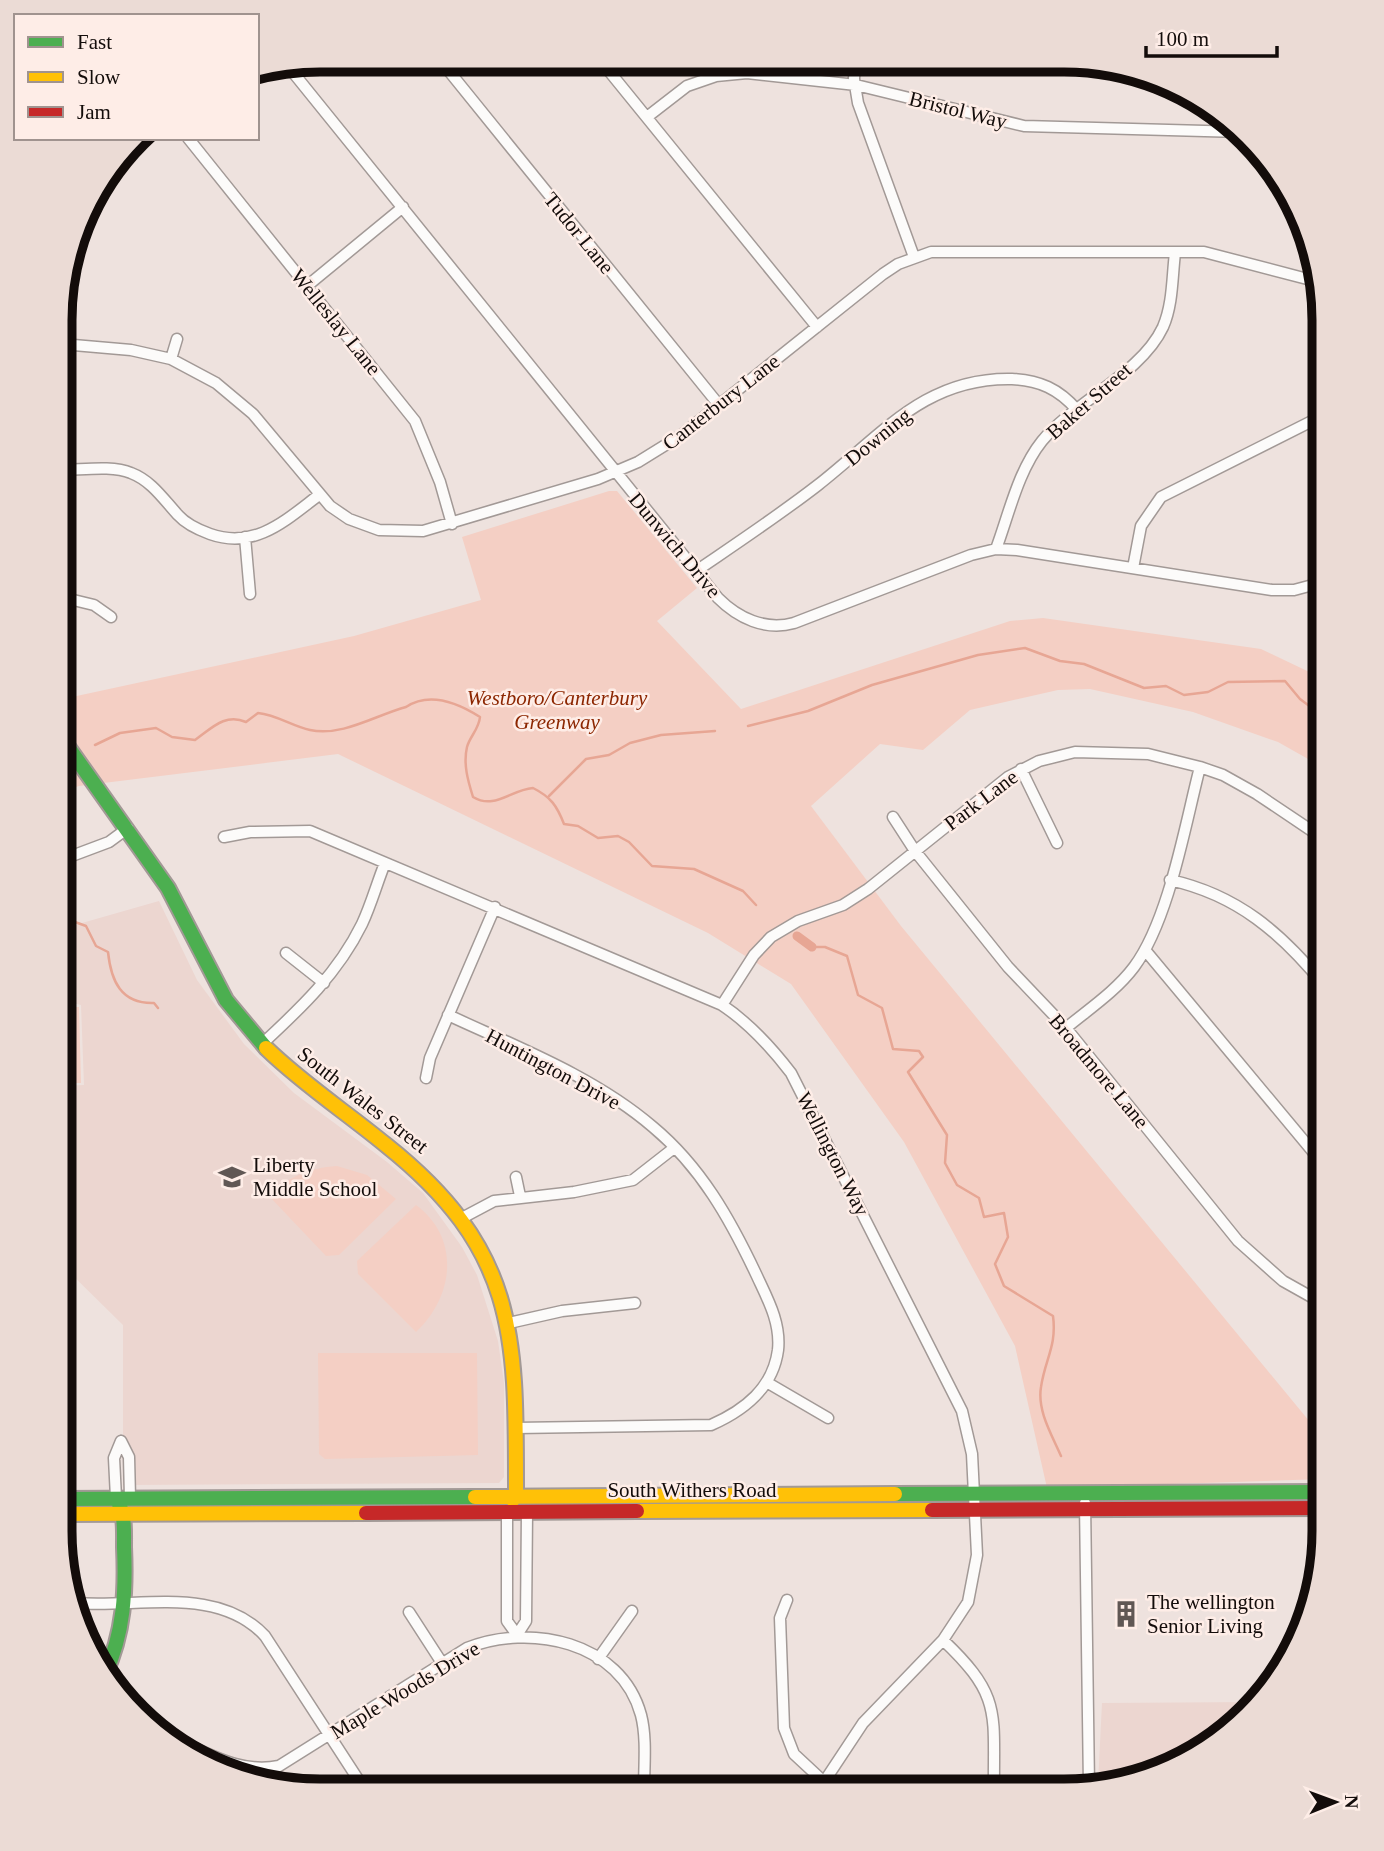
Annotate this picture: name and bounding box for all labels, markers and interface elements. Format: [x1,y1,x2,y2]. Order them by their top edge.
legend [14,14,259,140]
scale bar [1146,14,1277,58]
text: 100 m [1156,27,1209,51]
text: Fast [77,30,112,54]
text: Slow [77,65,121,89]
street label: Bristol Way [907,86,1010,134]
text: Jam [77,100,111,124]
street label: Tudor Lane [539,187,619,279]
street label: Welleslay Lane [286,264,386,380]
street label: Canterbury Lane [658,349,784,455]
street label: Baker Street [1042,358,1136,444]
street label: Downing [840,403,916,471]
street label: Dunwich Drive [624,487,726,603]
park label: Westboro/Canterbury Greenway [467,686,648,734]
street label: Park Lane [940,765,1022,835]
street label: Broadmore Lane [1044,1009,1154,1133]
street label: Huntington Drive [482,1023,624,1115]
street label: South Wales Street [293,1042,433,1158]
street label: Wellington Way [792,1088,875,1220]
place label: Liberty Middle School [253,1153,377,1201]
school or university icon: Liberty Middle School [217,1162,247,1192]
street label: South Withers Road [607,1478,777,1502]
place label: The wellington Senior Living [1147,1590,1275,1638]
building icon: The wellington Senior Living [1111,1599,1141,1629]
street label: Maple Woods Drive [326,1636,484,1744]
north arrow [1300,1767,1370,1837]
text: N [1341,1795,1362,1809]

